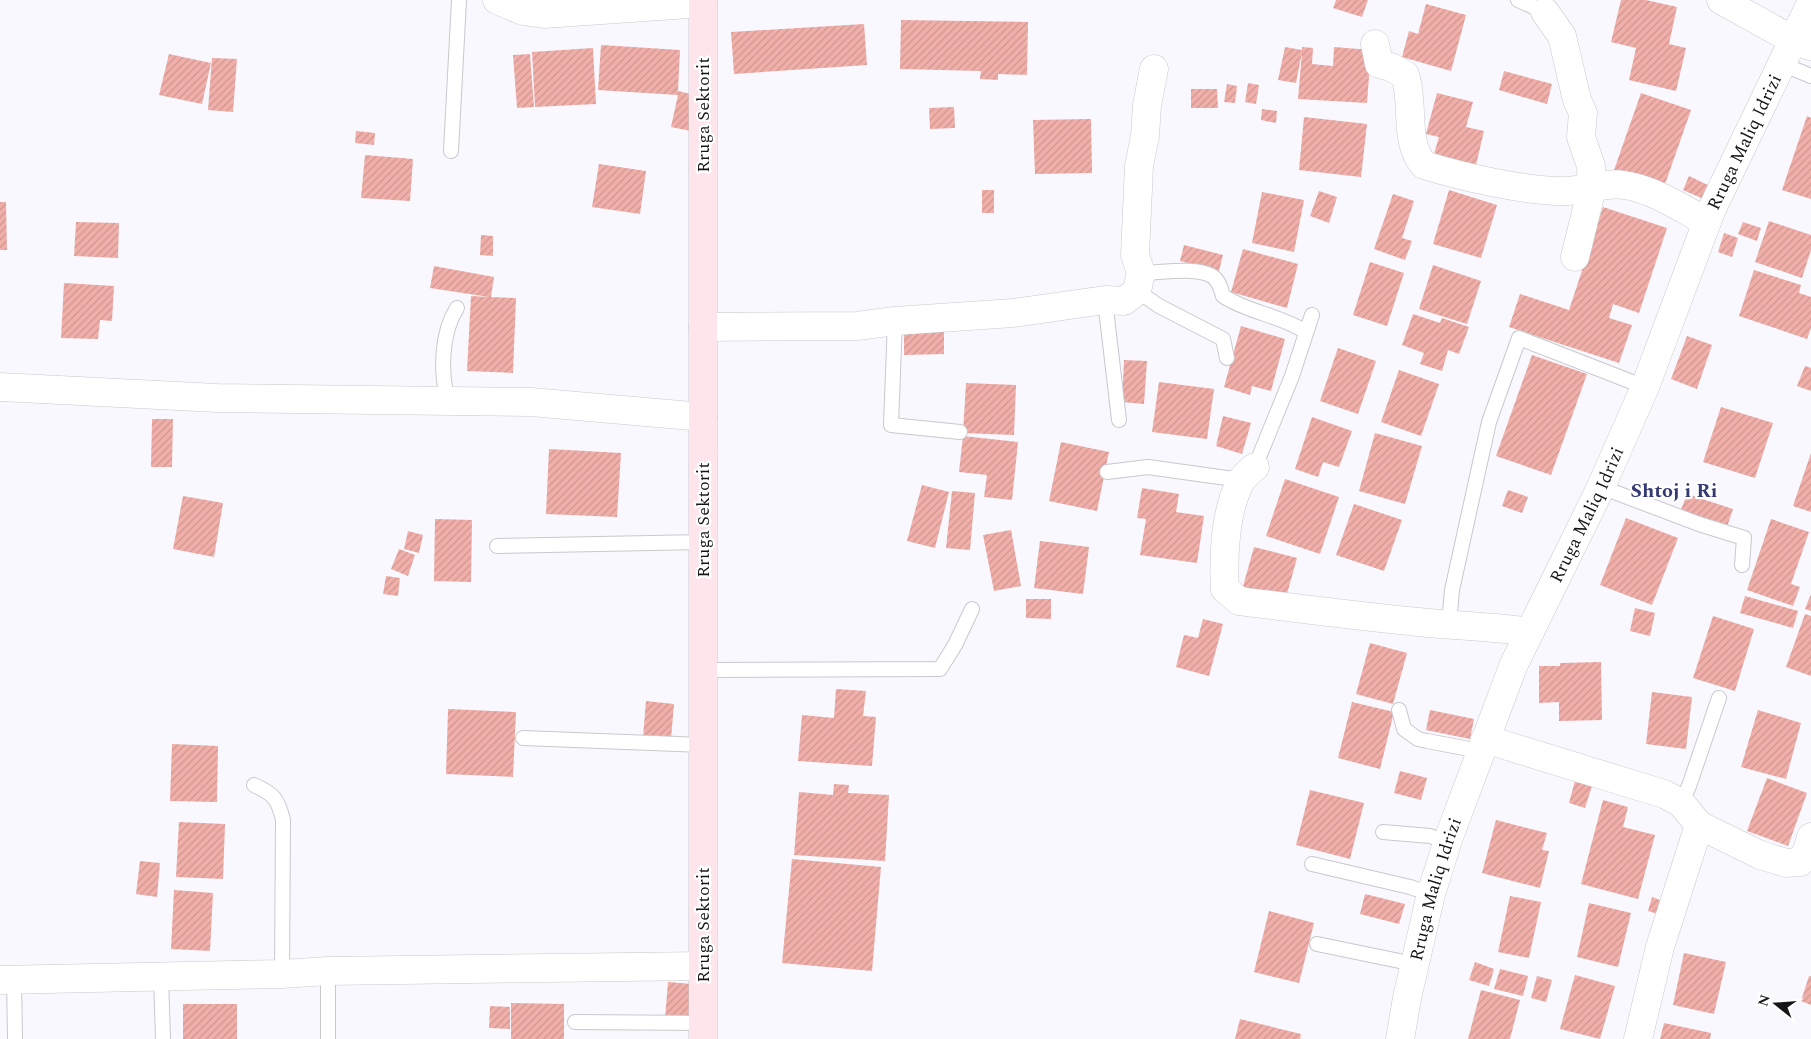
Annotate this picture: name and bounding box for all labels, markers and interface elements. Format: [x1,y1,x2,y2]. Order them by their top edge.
street label: Rruga Sektorit [690,57,717,173]
street label: Rruga Maliq Idrizi [1700,69,1788,214]
street label: Rruga Maliq Idrizi [1543,442,1631,587]
street label: Rruga Sektorit [690,462,717,578]
district label: Shtoj i Ri [1631,476,1717,506]
street label: Rruga Maliq Idrizi [1403,814,1469,964]
street label: Rruga Sektorit [690,867,717,983]
north arrow [1751,979,1801,1029]
text: N [1752,992,1776,1009]

